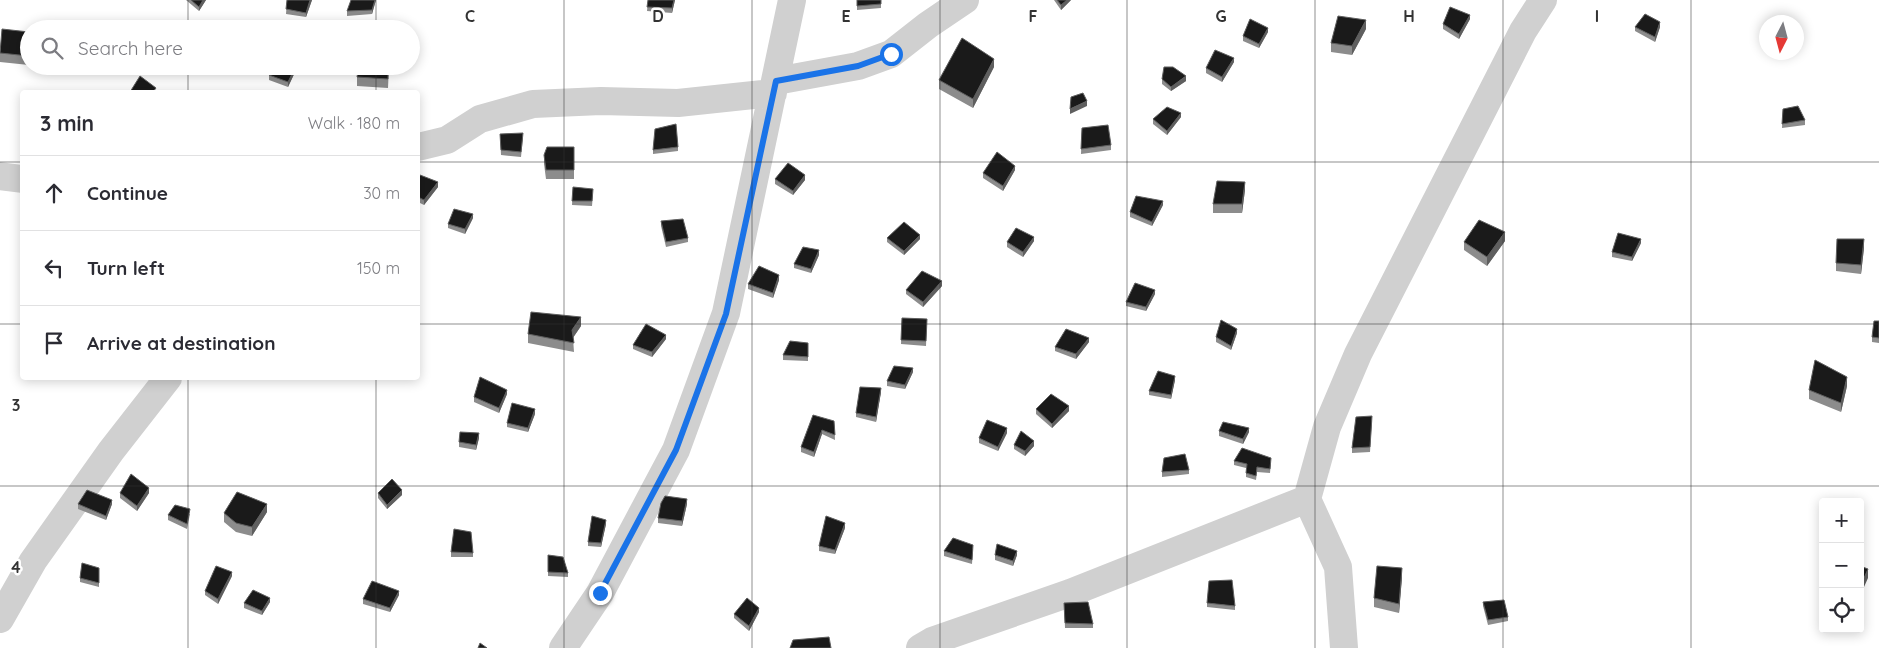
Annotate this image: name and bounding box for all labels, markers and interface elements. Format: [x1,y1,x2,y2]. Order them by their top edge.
text: C [465,6,475,26]
text: D [652,6,664,26]
text: E [841,6,851,26]
text: F [1029,6,1038,26]
text: G [1215,6,1227,26]
text: H [1403,6,1415,26]
text: I [1595,6,1599,26]
north arrow [1759,15,1804,60]
search box [20,20,420,75]
icon: search [38,34,66,62]
text: Search here [78,36,183,60]
route start [880,43,903,66]
text: 3 min [40,110,94,136]
text: Walk · 180 m [308,113,400,133]
icon: ahead [40,179,68,207]
text: Continue [87,181,168,205]
text: 30 m [363,183,400,203]
icon: left [40,254,68,282]
text: Turn left [87,256,165,280]
text: 150 m [357,258,400,278]
icon: arrive [40,329,68,357]
text: Arrive at destination [87,331,276,355]
text: 3 [12,395,20,415]
map controls [1819,498,1864,633]
button: + [1819,498,1864,543]
button: − [1819,543,1864,588]
text: 4 [11,557,21,577]
route end [589,582,612,605]
button: locate [1819,588,1864,633]

